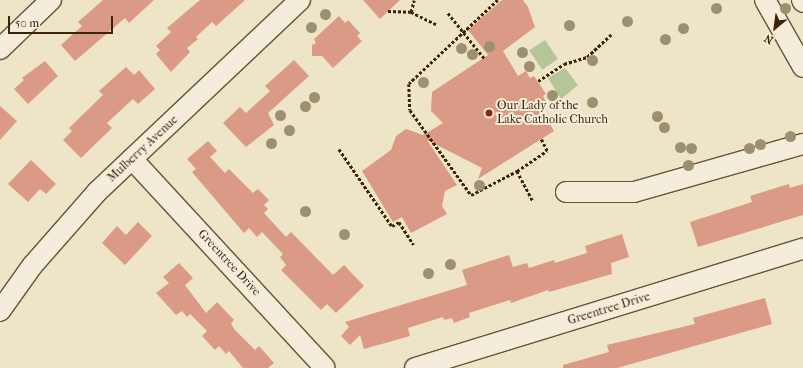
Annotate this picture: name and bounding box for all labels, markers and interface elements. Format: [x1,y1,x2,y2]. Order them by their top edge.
scale bar [10,8,115,34]
north arrow [755,8,795,48]
text: 50 m [15,16,39,30]
text: N [762,31,776,47]
place label: Our Lady of the Lake Catholic Church [497,99,608,127]
marker: Our Lady of the Lake Catholic Church [484,108,494,118]
street label: Mulberry Avenue [105,113,181,185]
street label: Greentree Drive [195,227,263,299]
street label: Greentree Drive [566,290,652,328]

